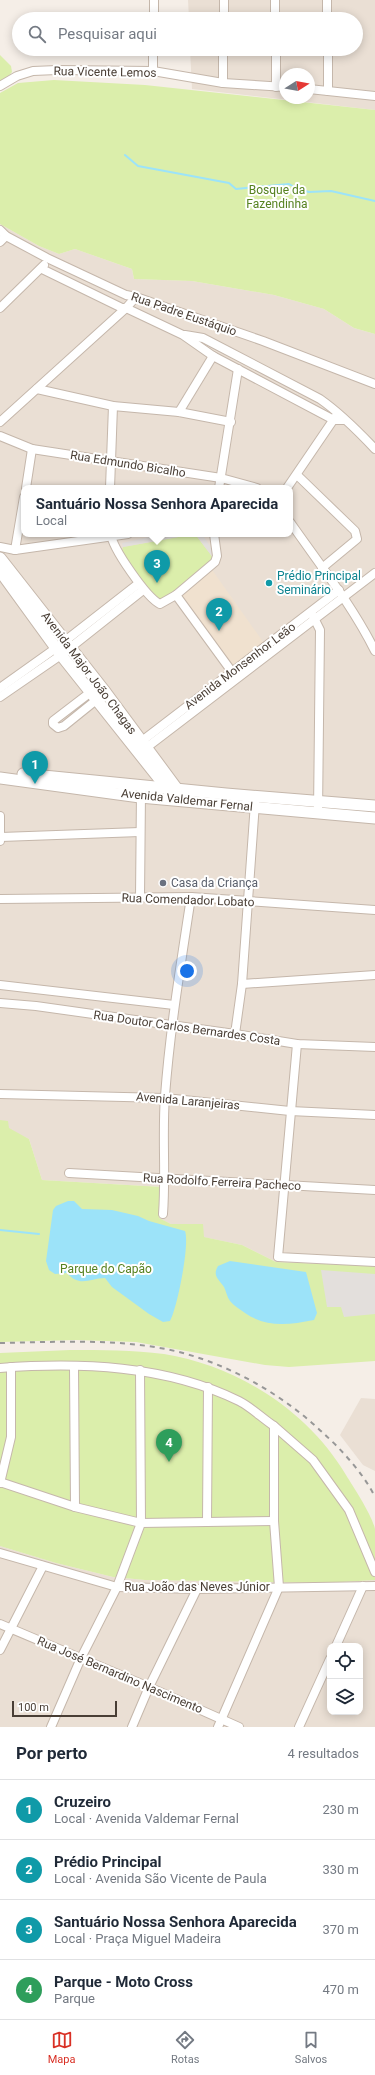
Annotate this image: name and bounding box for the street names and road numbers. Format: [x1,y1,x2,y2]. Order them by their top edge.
street label: Rua Vicente Lemos [53,64,157,80]
street label: Rua Padre Eustáquio [129,289,239,339]
street label: Rua Edmundo Bicalho [69,448,187,480]
street label: Avenida Major João Chagas [38,609,140,737]
street label: Avenida Monsenhor Leão [182,620,298,712]
street label: Avenida Valdemar Fernal [120,786,254,814]
street label: Rua Comendador Lobato [121,891,255,909]
street label: Rua Doutor Carlos Bernardes Costa [93,1008,281,1048]
street label: Avenida Laranjeiras [136,1089,240,1113]
street label: Rua Rodolfo Ferreira Pacheco [143,1171,302,1193]
street label: Rua João das Neves Júnior [124,1580,270,1594]
street label: Rua José Bernardino Nascimento [35,1634,205,1716]

